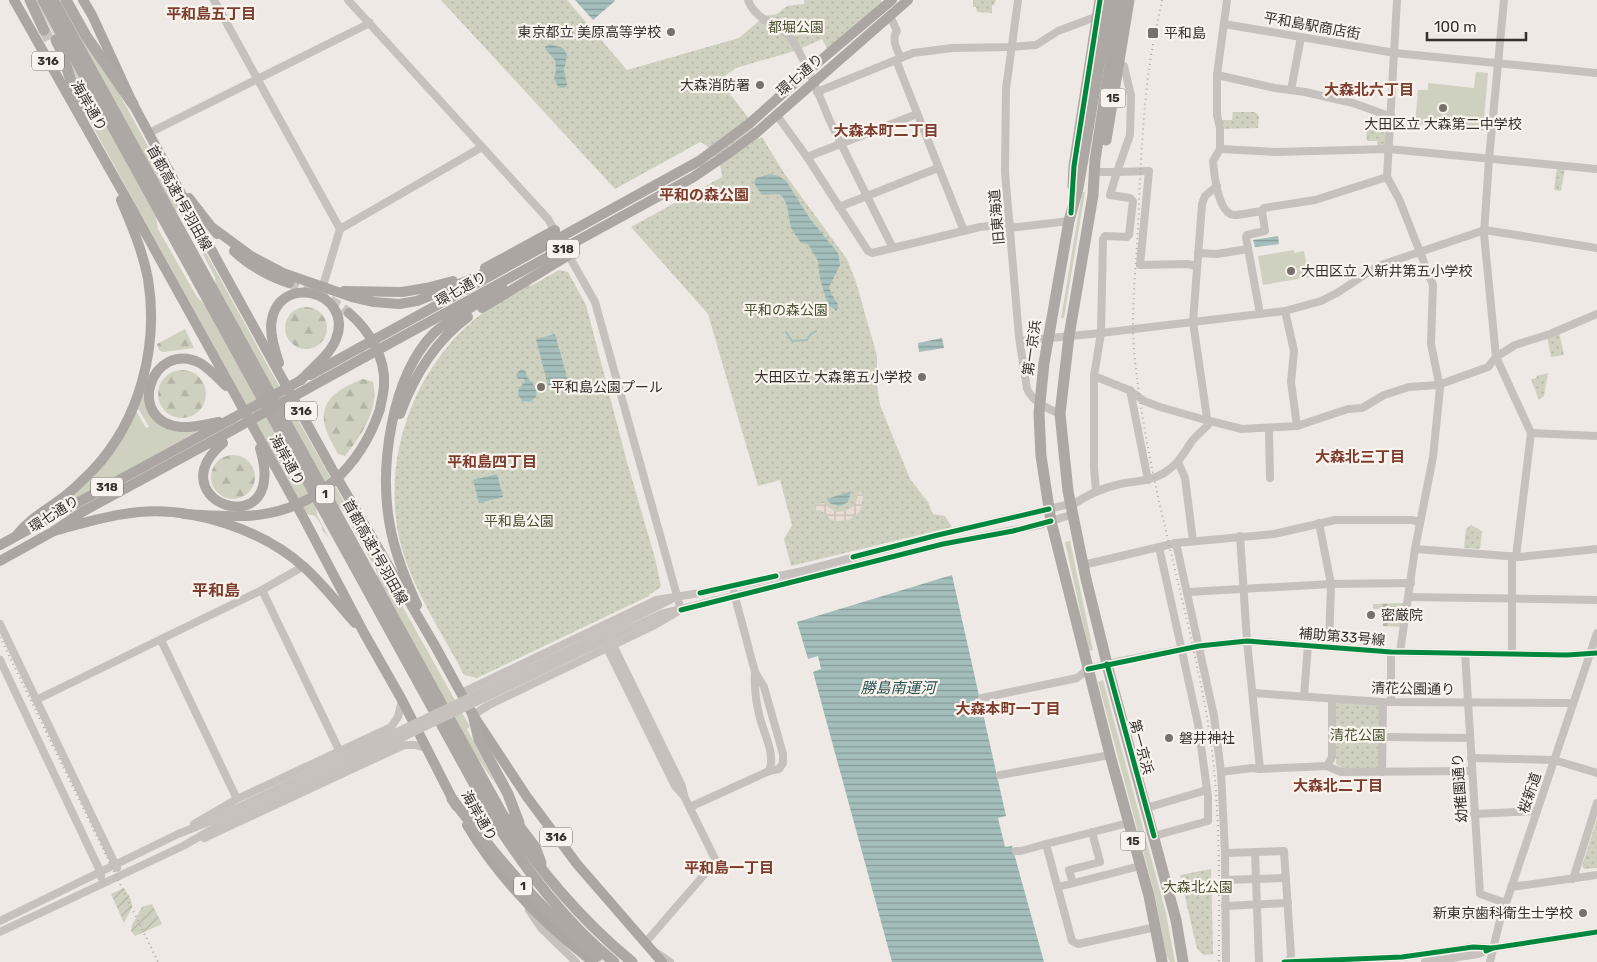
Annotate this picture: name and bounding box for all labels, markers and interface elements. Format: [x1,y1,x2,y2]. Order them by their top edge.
district label: 平和島五丁目 [166,5,256,23]
street label: 平和島駅商店街 [1262,9,1362,43]
scale bar [1427,10,1526,42]
text: 100 m [1434,18,1476,36]
park label: 都堀公園 [768,19,824,36]
place label: 東京都立 美原高等学校 [518,24,661,41]
place label: 平和島 [1164,25,1206,42]
marker: 東京都立 美原高等学校 [665,26,677,38]
marker: 平和島 [1146,26,1160,40]
street label: 環七通り [773,50,827,100]
road number: 316 [32,51,64,70]
place label: 大森消防署 [680,77,750,94]
street label: 海岸通り [68,78,110,134]
marker: 大森消防署 [754,79,766,91]
district label: 大森北六丁目 [1324,81,1414,99]
road number: 15 [1100,89,1126,108]
marker: 大田区立 大森第二中学校 [1437,102,1449,114]
place label: 大田区立 大森第二中学校 [1364,116,1522,133]
district label: 大森本町二丁目 [833,122,939,140]
street label: 首都高速1号羽田線 [143,142,215,254]
district label: 平和の森公園 [659,186,749,204]
street label: 旧東海道 [986,188,1008,246]
road number: 318 [547,240,579,258]
place label: 大田区立 入新井第五小学校 [1301,263,1472,280]
marker: 大田区立 入新井第五小学校 [1285,265,1297,277]
street label: 環七通り [432,268,490,310]
park label: 平和の森公園 [744,302,828,319]
street label: 第一京浜 [1020,319,1044,377]
place label: 大田区立 大森第五小学校 [755,369,912,386]
marker: 大田区立 大森第五小学校 [916,371,928,383]
place label: 平和島公園プール [551,379,663,396]
marker: 平和島公園プール [535,381,547,393]
road number: 316 [285,402,317,421]
street label: 海岸通り [266,431,308,489]
district label: 大森北三丁目 [1315,448,1405,466]
district label: 平和島四丁目 [447,453,537,471]
road number: 318 [91,478,123,497]
road number: 1 [316,484,334,504]
street label: 環七通り [26,492,82,536]
street label: 首都高速1号羽田線 [339,496,411,608]
park label: 平和島公園 [484,513,554,530]
district label: 平和島 [192,581,240,600]
place label: 密厳院 [1381,607,1423,624]
marker: 密厳院 [1365,609,1377,621]
street label: 補助第33号線 [1298,625,1386,649]
water label: 勝島南運河 [860,679,938,697]
street label: 清花公園通り [1371,680,1455,698]
district label: 大森本町一丁目 [955,700,1061,718]
street label: 第一京浜 [1126,718,1156,776]
park label: 清花公園 [1330,727,1386,744]
place label: 磐井神社 [1179,730,1235,747]
marker: 磐井神社 [1163,732,1175,744]
street label: 幼稚園通り [1449,752,1471,824]
street label: 桜新道 [1515,770,1545,816]
district label: 大森北二丁目 [1293,777,1383,795]
street label: 海岸通り [458,788,500,844]
road number: 316 [540,828,572,846]
road number: 15 [1120,831,1146,850]
district label: 平和島一丁目 [684,859,774,877]
road number: 1 [514,876,532,896]
park label: 大森北公園 [1163,879,1233,896]
place label: 新東京歯科衛生士学校 [1433,905,1573,922]
marker: 新東京歯科衛生士学校 [1577,907,1589,919]

